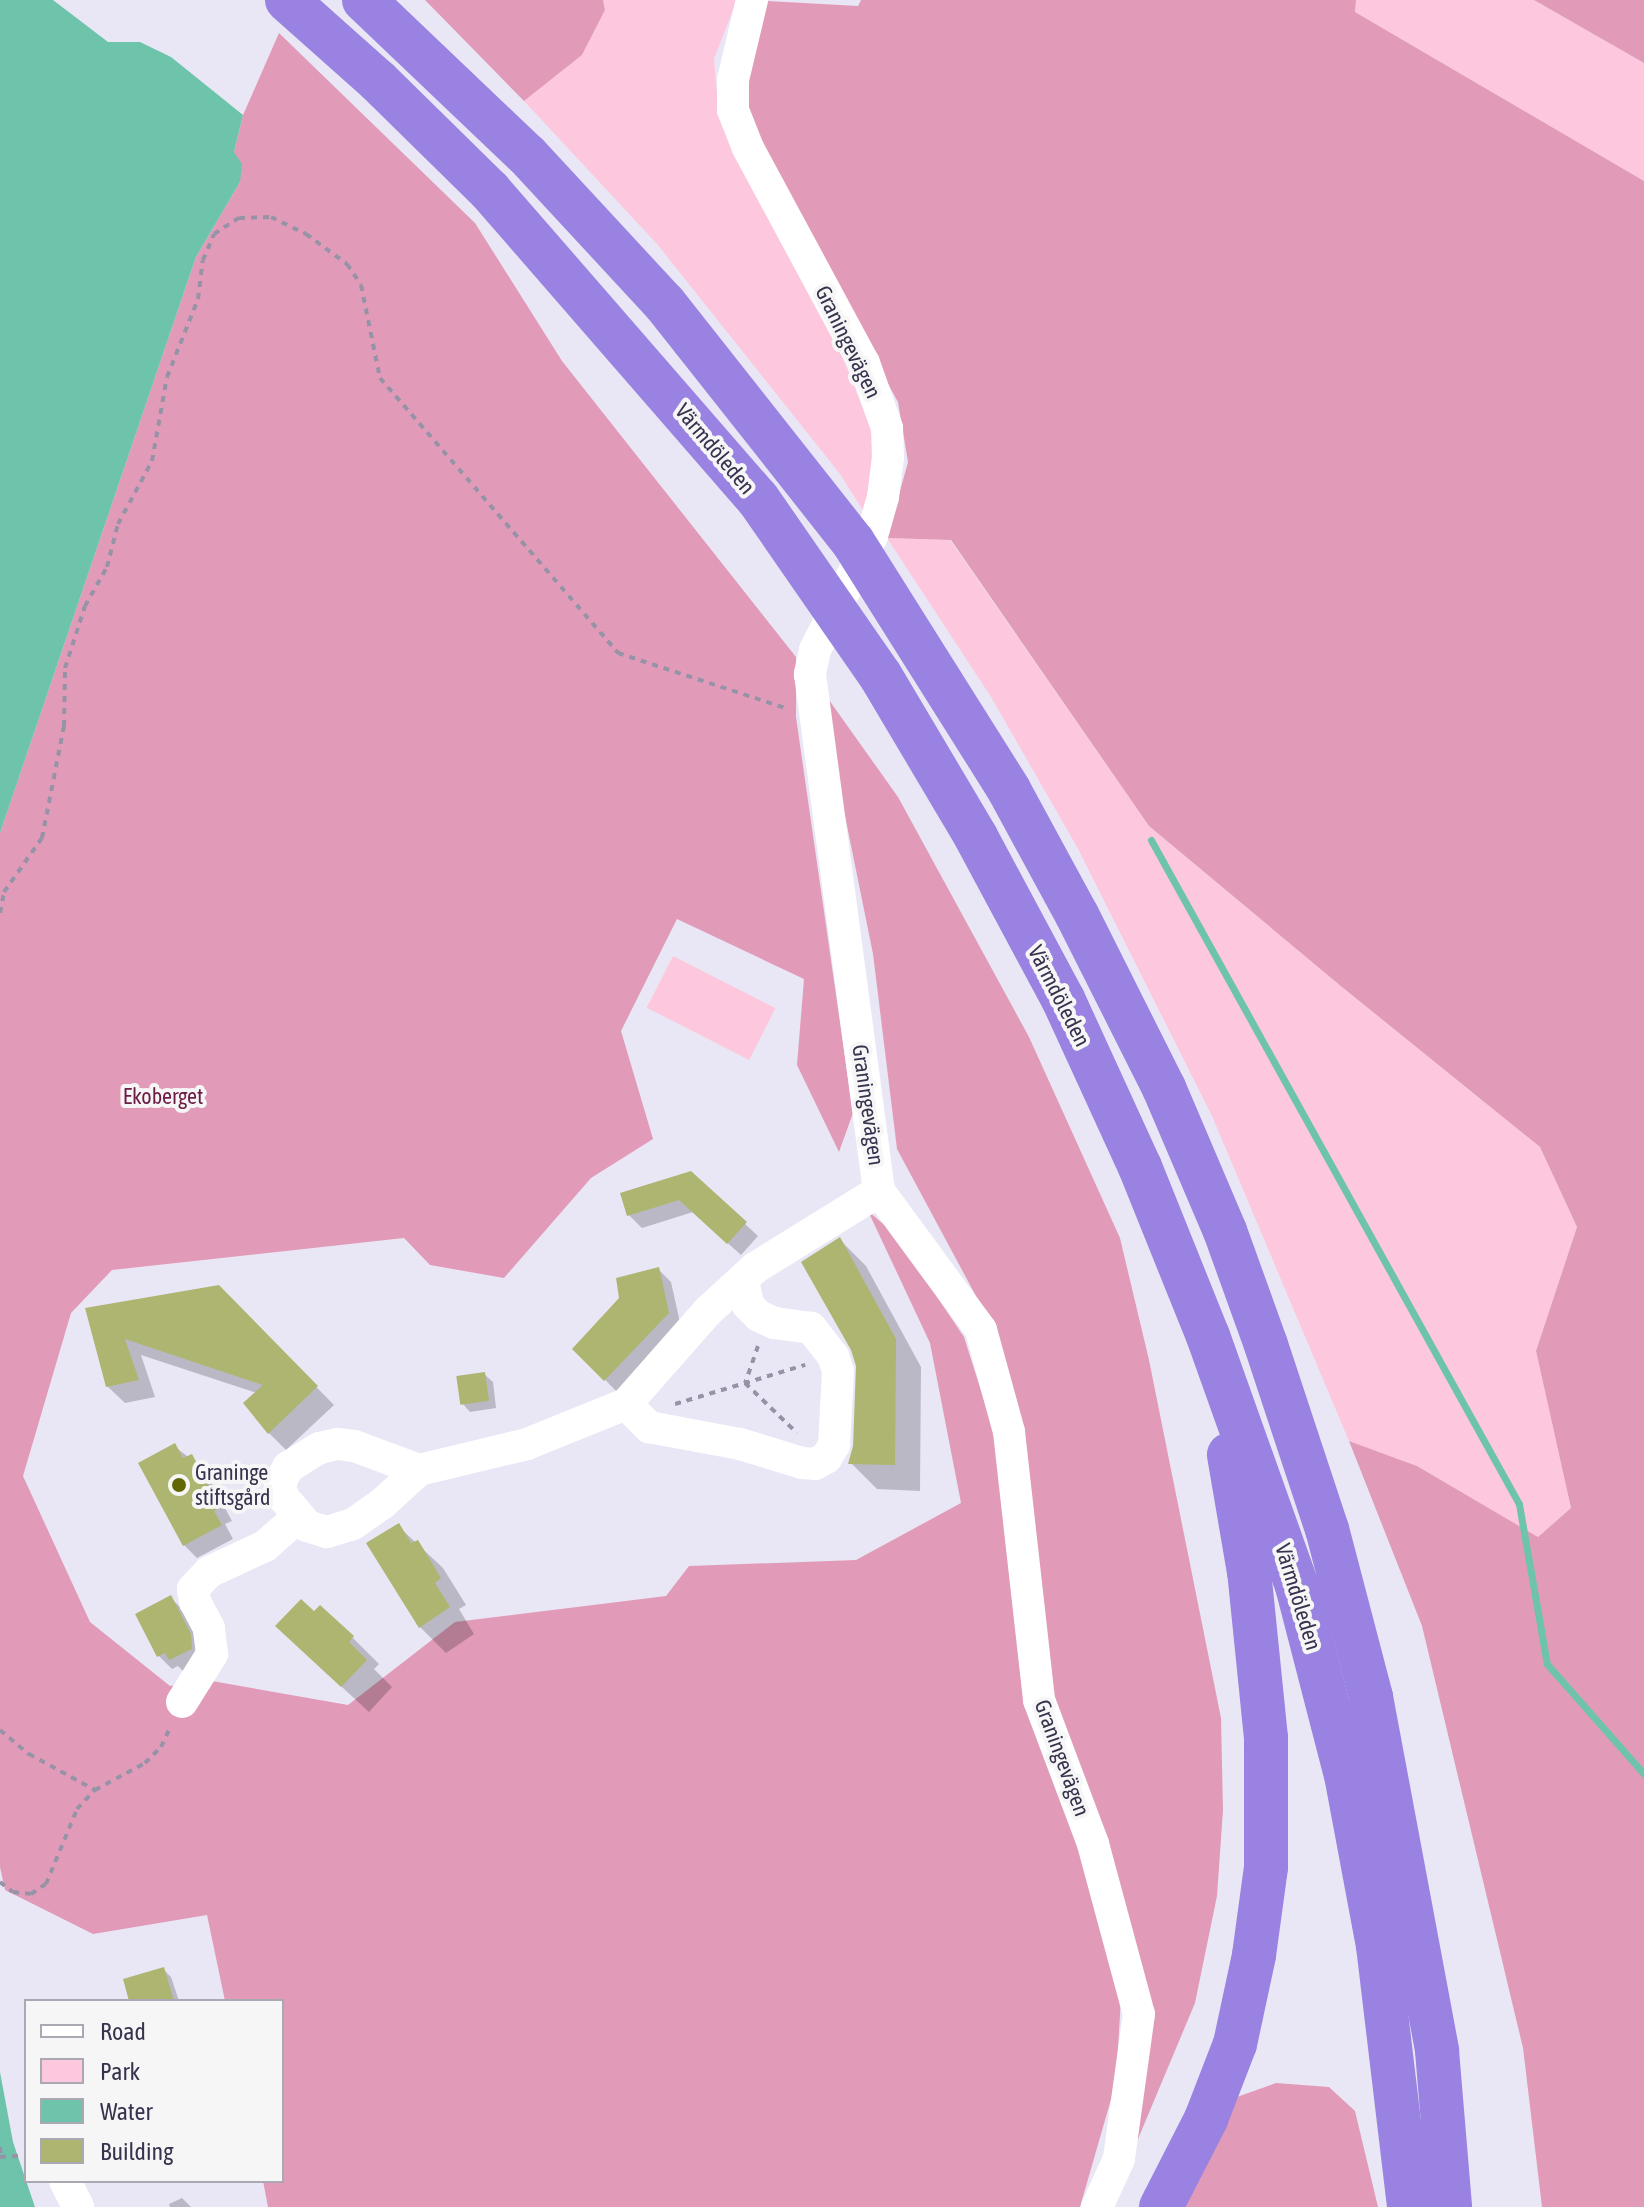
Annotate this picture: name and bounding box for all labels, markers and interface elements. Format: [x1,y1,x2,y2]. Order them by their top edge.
street label: Graningevägen [809,281,887,403]
street label: Värmdöleden [670,398,760,500]
street label: Värmdöleden [1022,941,1096,1051]
street label: Graningevägen [846,1043,890,1167]
park label: Ekoberget [123,1084,203,1110]
place label: Graninge stiftsgård [195,1459,271,1510]
marker: Graninge stiftsgård [170,1476,188,1494]
street label: Värmdöleden [1269,1541,1327,1653]
street label: Graningevägen [1029,1696,1095,1820]
legend [24,1999,284,2183]
text: Road [100,2018,146,2045]
text: Park [100,2058,140,2085]
text: Water [100,2098,153,2125]
text: Building [100,2138,173,2165]

